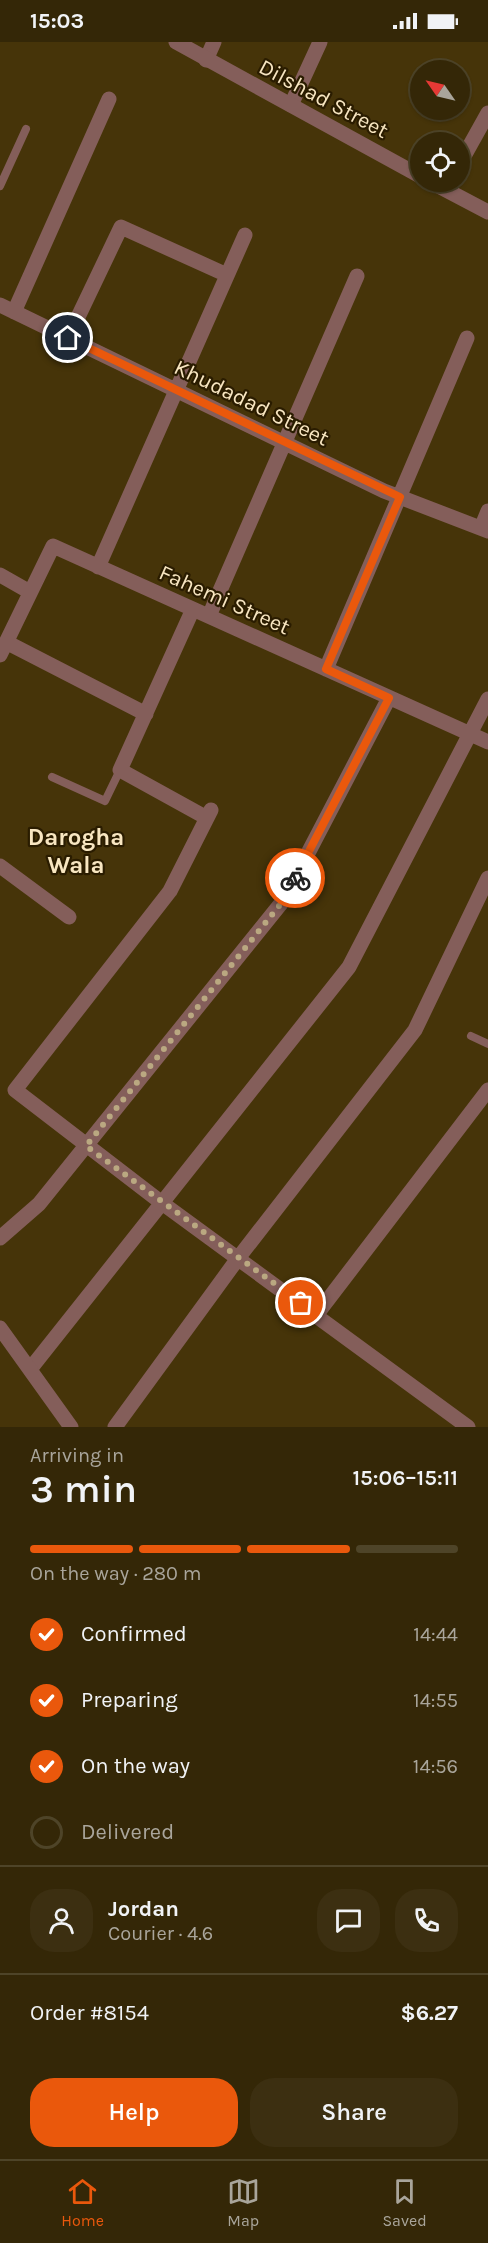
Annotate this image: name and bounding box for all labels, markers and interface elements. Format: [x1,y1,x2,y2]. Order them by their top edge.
text: 15:03 [30,8,84,34]
street label: Dilshad Street [254,54,393,144]
north arrow [410,60,470,120]
map controls [410,60,470,192]
button: locate [410,132,470,192]
pin [42,312,93,363]
icon: home [51,321,84,354]
street label: Khudadad Street [170,354,333,452]
street label: Fahemi Street [155,559,294,640]
district label: Darogha Wala [28,823,124,879]
courier [265,848,325,908]
icon: bike [279,862,312,895]
pin [275,1277,326,1328]
icon: bag [284,1286,317,1319]
text: Arriving in [30,1444,124,1467]
text: 15:06–15:11 [352,1465,458,1491]
text: 3 min [30,1466,137,1512]
text: On the way · 280 m [30,1562,201,1585]
icon: check [30,1618,63,1651]
text: Confirmed [81,1621,187,1647]
text: 14:44 [413,1623,458,1646]
icon: check [30,1684,63,1717]
text: Preparing [81,1687,178,1713]
text: 14:55 [413,1689,458,1712]
icon: check [30,1750,63,1783]
text: On the way [81,1753,190,1779]
text: 14:56 [413,1755,458,1778]
text: Delivered [81,1819,174,1845]
button: person [30,1889,93,1952]
button: chat [317,1889,380,1952]
button: phone [395,1889,458,1952]
text: Jordan [108,1896,179,1922]
text: Courier · 4.6 [108,1922,213,1945]
text: Order #8154 [30,2000,149,2026]
text: $6.27 [401,2000,458,2026]
button: Help [30,2078,238,2147]
button: Share [250,2078,458,2147]
tab: Home [61,2175,104,2230]
tab: Map [227,2175,260,2230]
tab: Saved [382,2175,427,2230]

